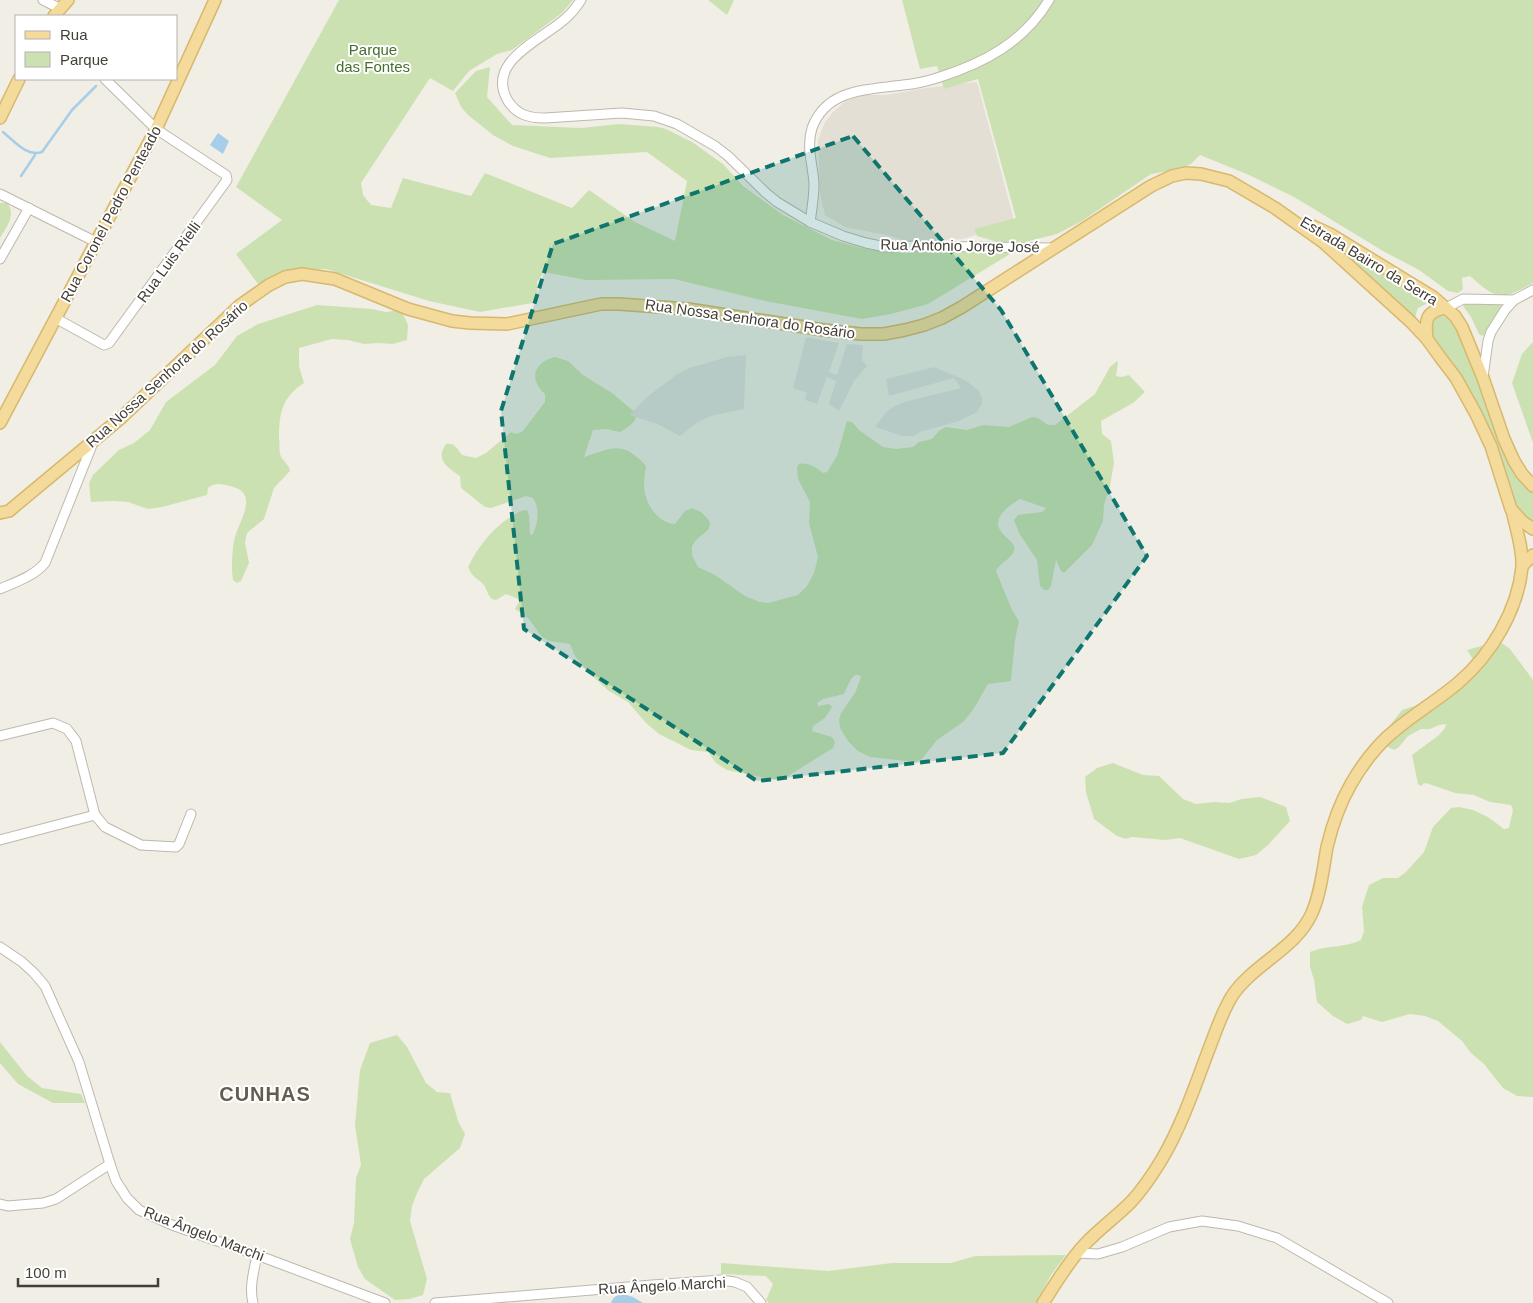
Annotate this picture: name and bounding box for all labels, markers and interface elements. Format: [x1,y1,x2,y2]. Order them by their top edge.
legend [15,15,178,80]
text: Rua [60,26,88,43]
park label: Parque das Fontes [336,41,410,75]
text: Parque [60,51,108,68]
street label: Rua Coronel Pedro Penteado [57,123,164,305]
street label: Estrada Bairro da Serra [1297,213,1442,309]
street label: Rua Luis Rielli [134,218,204,305]
street label: Rua Antonio Jorge José [880,236,1040,255]
street label: Rua Nossa Senhora do Rosário [644,295,856,342]
street label: Rua Nossa Senhora do Rosário [82,296,251,451]
district label: CUNHAS [219,1083,311,1105]
street label: Rua Ângelo Marchi [142,1203,267,1264]
scale bar [18,1256,158,1288]
text: 100 m [25,1264,67,1281]
street label: Rua Ângelo Marchi [598,1274,726,1297]

